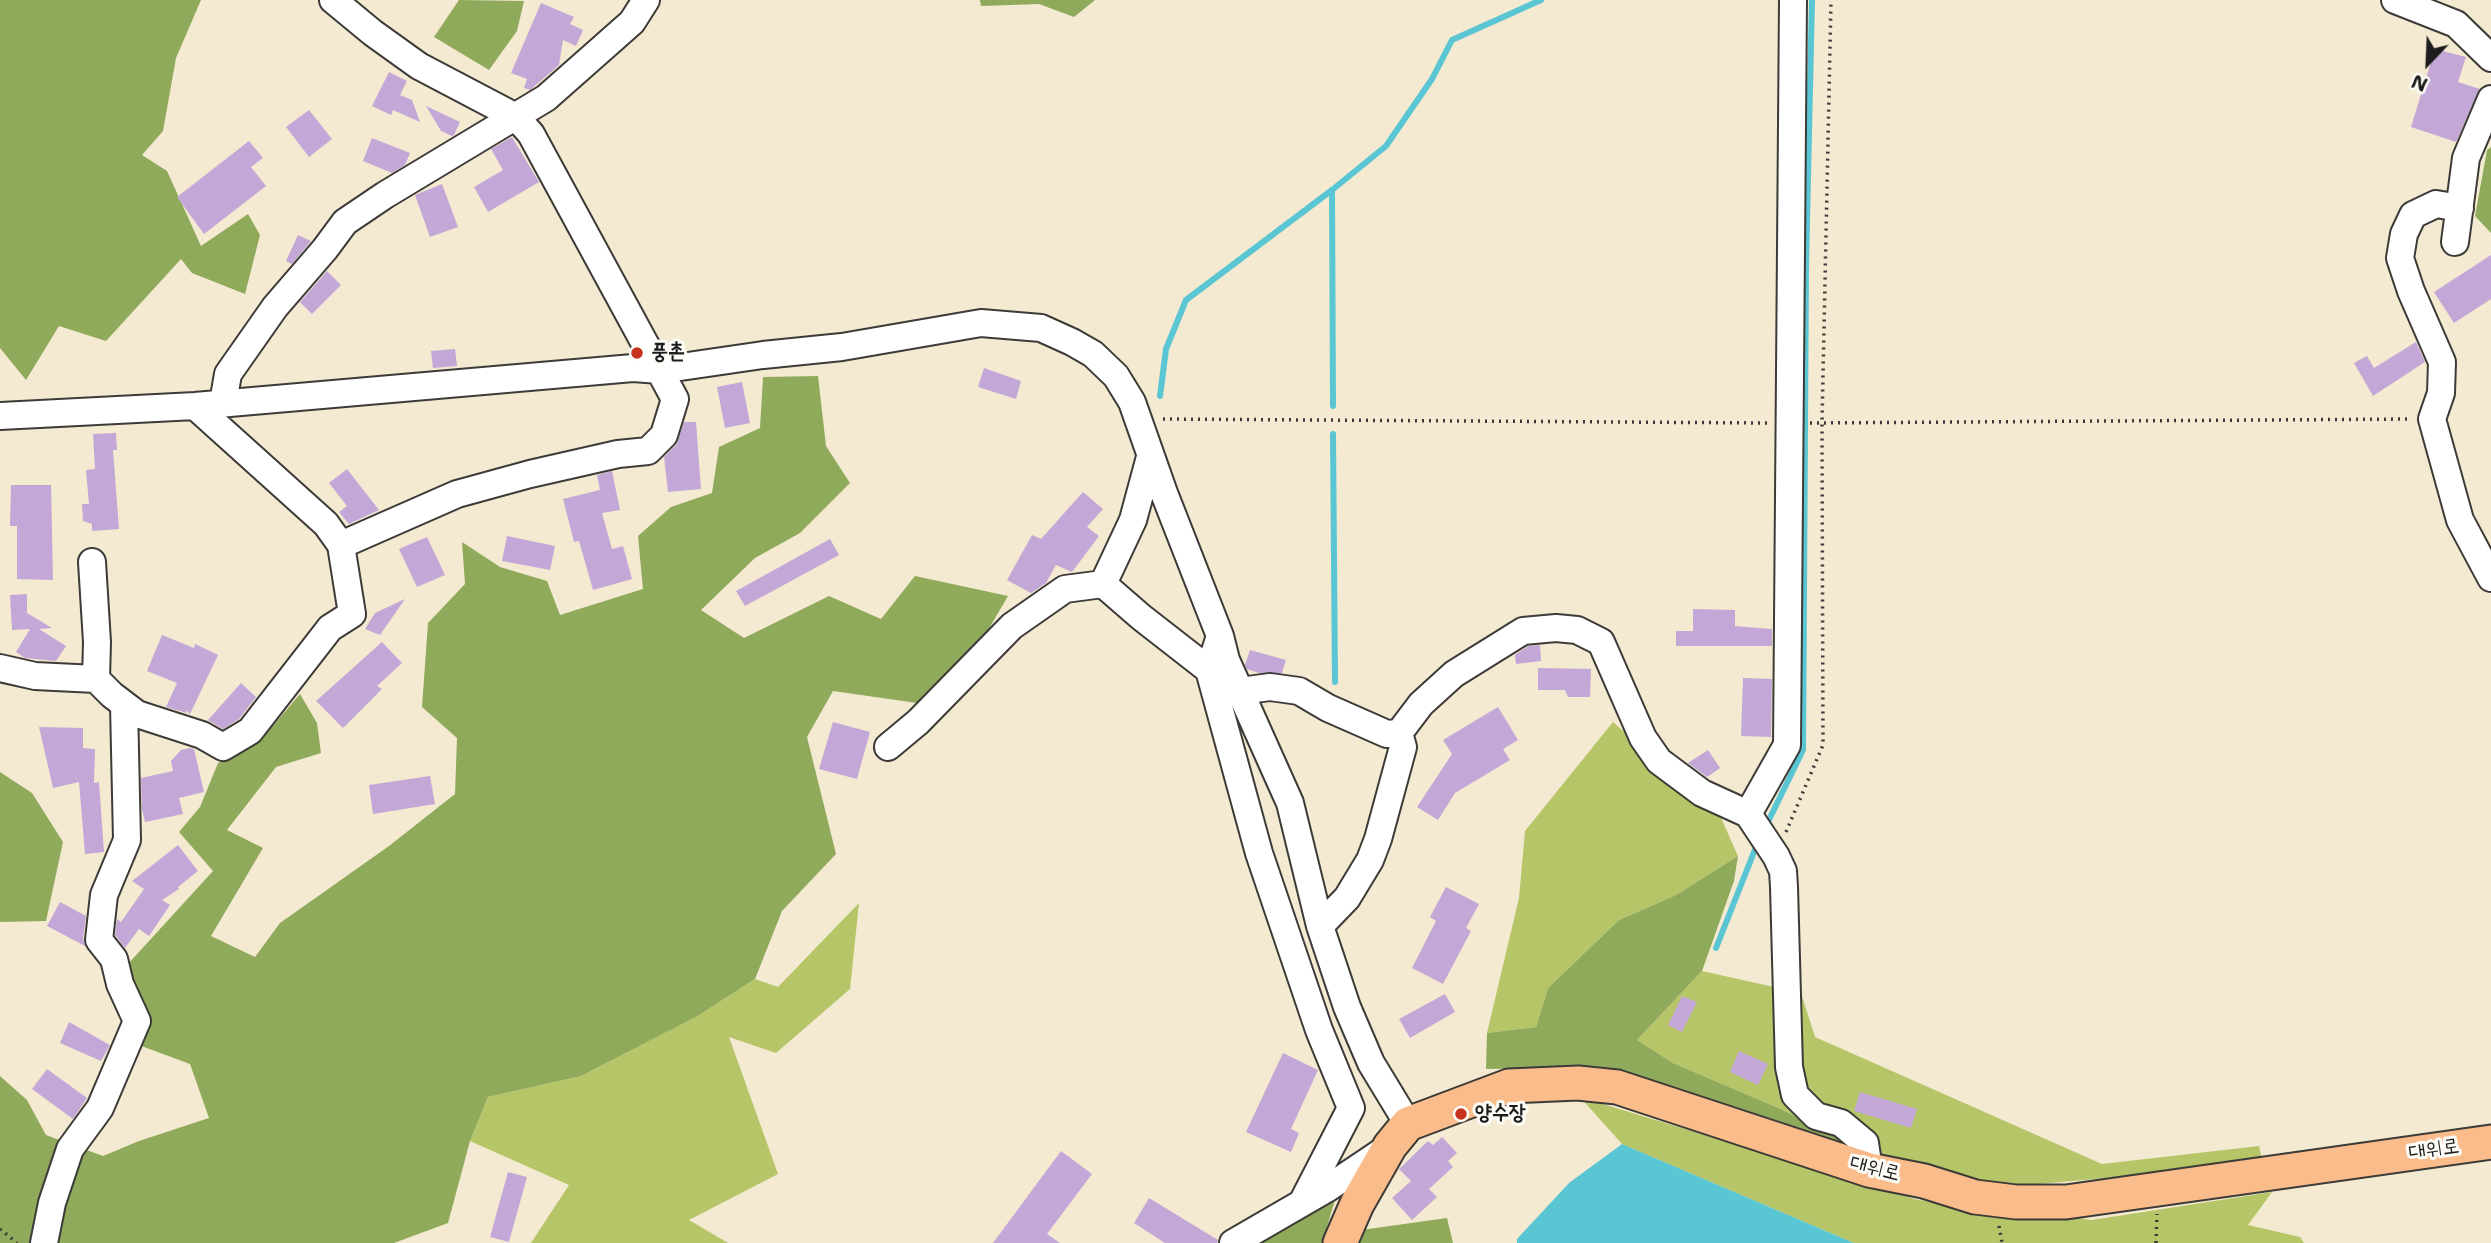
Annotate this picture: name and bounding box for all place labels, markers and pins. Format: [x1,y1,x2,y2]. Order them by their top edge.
place label: 풍촌 [651,340,685,366]
marker: 풍촌 [629,345,645,361]
place label: 양수장 [1475,1101,1526,1127]
marker: 양수장 [1453,1106,1469,1122]

